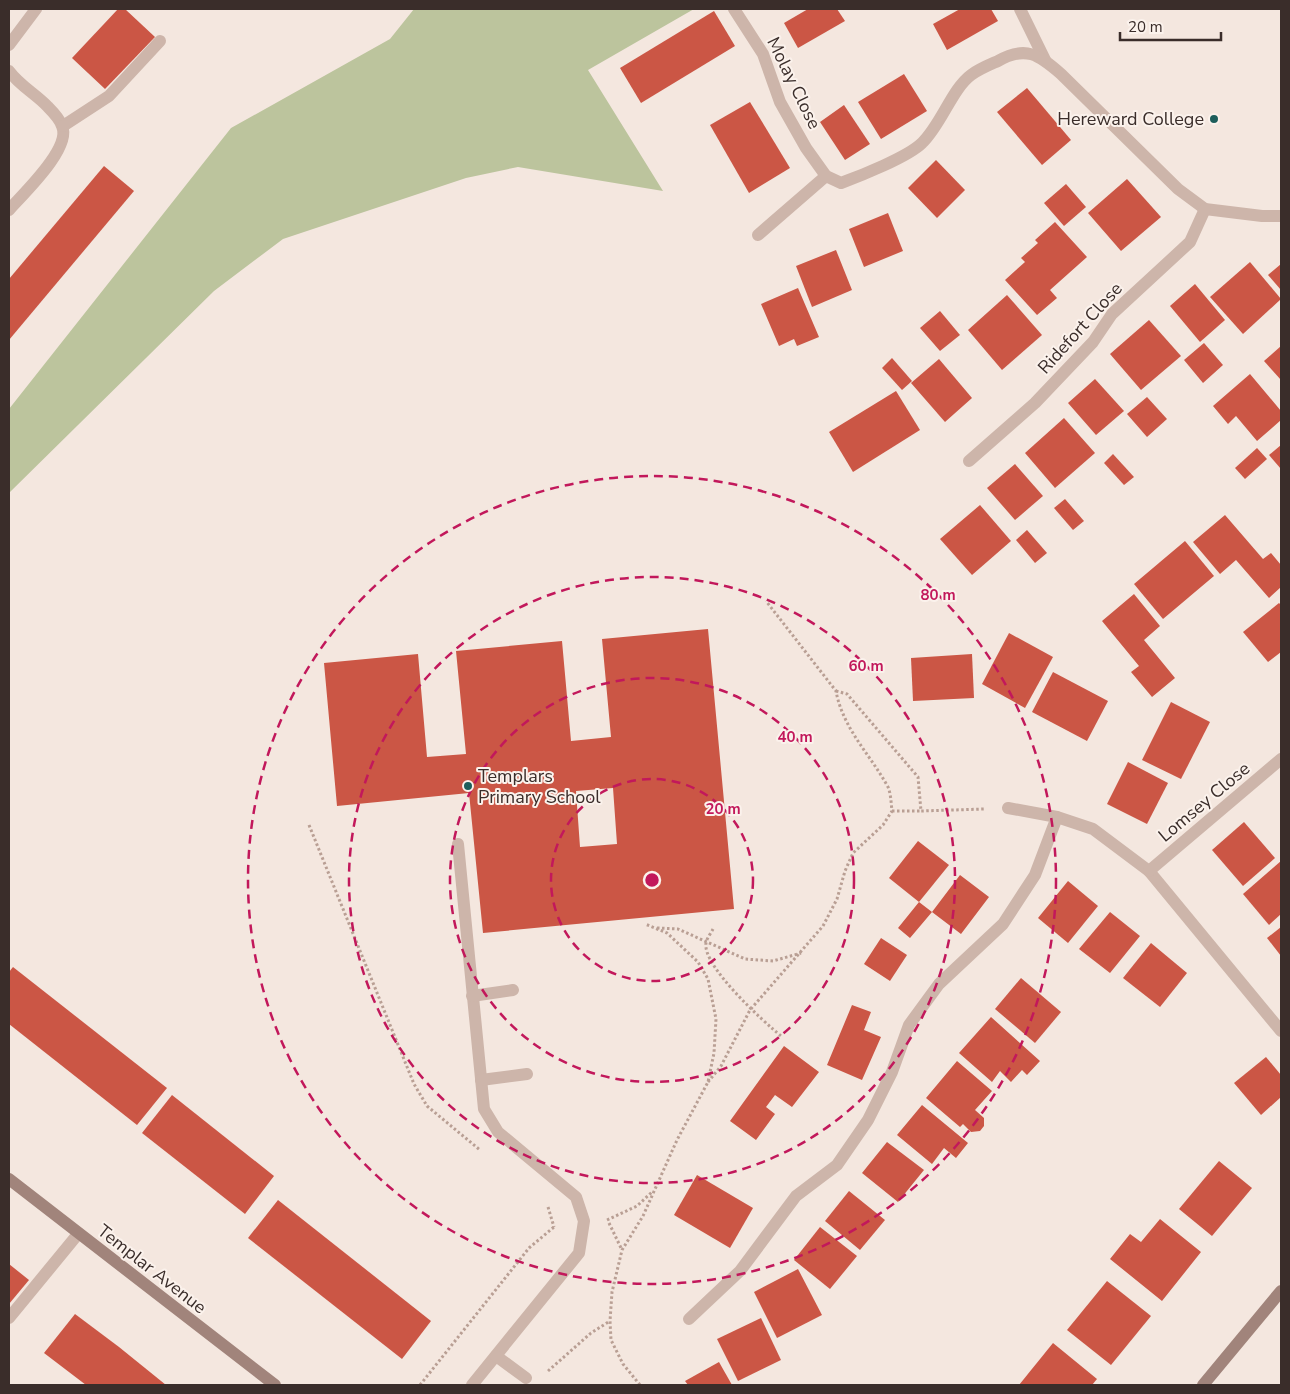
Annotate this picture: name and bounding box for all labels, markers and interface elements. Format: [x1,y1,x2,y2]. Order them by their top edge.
scale bar [1120,10,1221,42]
text: 20 m [1128,17,1163,37]
street label: Molay Close [761,33,827,133]
place label: Hereward College [1057,107,1204,131]
marker: Hereward College [1208,113,1220,125]
street label: Ridefort Close [1032,277,1128,379]
text: 80 m [920,585,956,605]
text: 60 m [848,656,884,676]
text: 40 m [777,727,813,747]
street label: Lomsey Close [1153,757,1255,847]
place label: Templars Primary School [478,764,601,809]
marker: Templars Primary School [462,780,474,792]
text: 20 m [705,799,741,819]
centre of rings [643,871,661,889]
street label: Templar Avenue [93,1219,211,1319]

